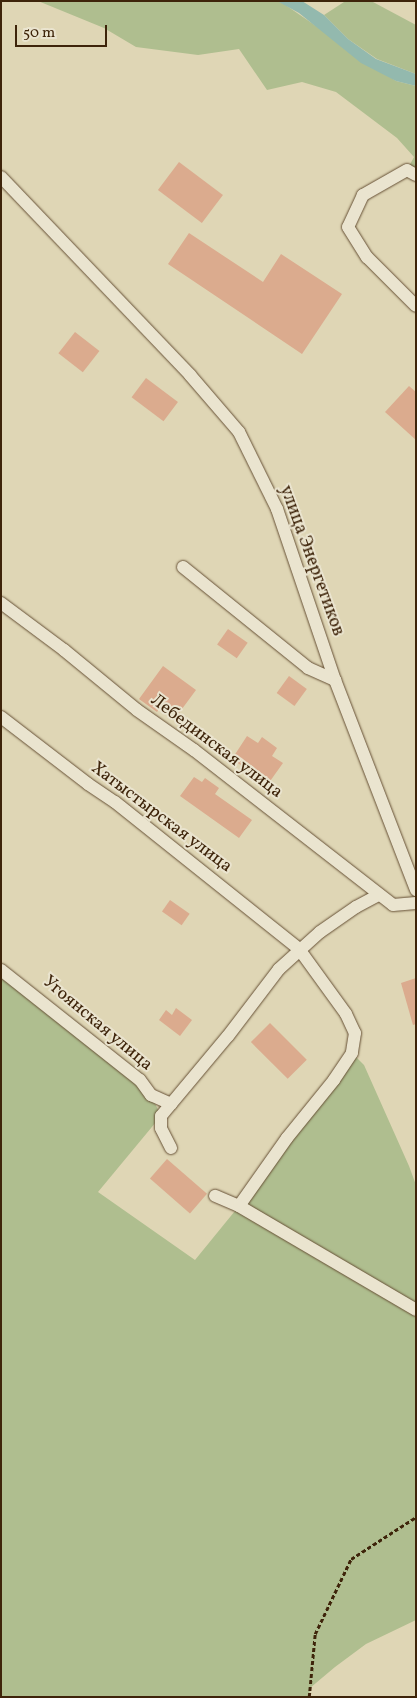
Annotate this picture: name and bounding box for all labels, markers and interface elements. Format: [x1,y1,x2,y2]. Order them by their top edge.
scale bar [18,15,110,47]
text: 50 m [23,23,55,44]
street label: улица Энергетиков [274,483,348,639]
street label: Лебединская улица [145,690,287,804]
street label: Хатыстырская улица [86,758,236,878]
street label: Угоянская улица [37,972,157,1076]

